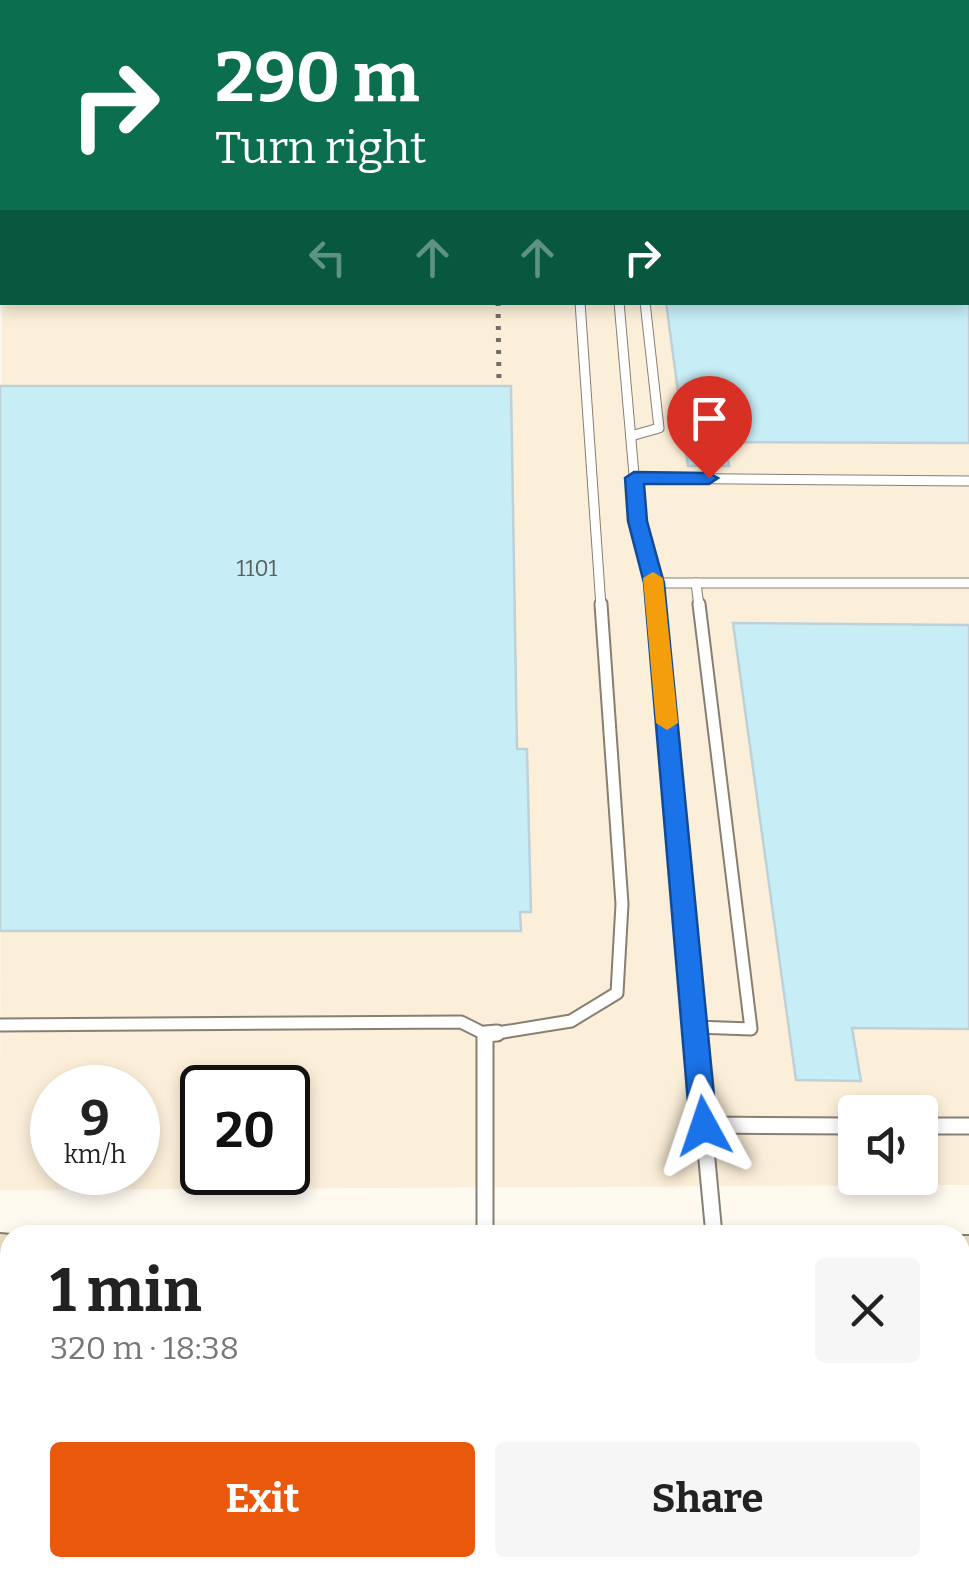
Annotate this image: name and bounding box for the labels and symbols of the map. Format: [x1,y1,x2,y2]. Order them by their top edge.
pin [667,376,752,479]
house number: 1101 [237,555,277,582]
speed limit sign: 20 [180,1065,310,1195]
position arrow [652,1074,756,1178]

